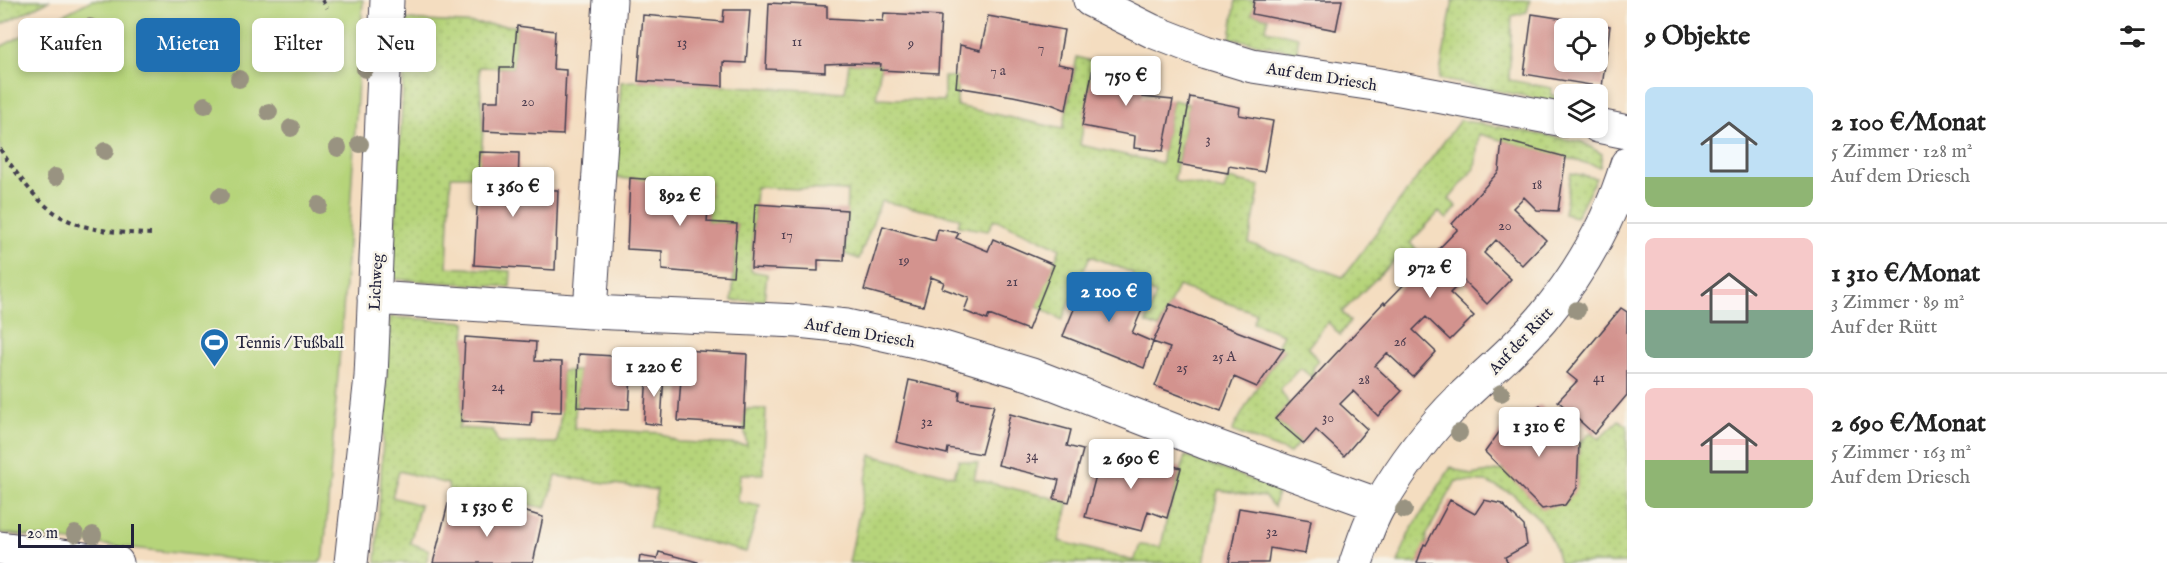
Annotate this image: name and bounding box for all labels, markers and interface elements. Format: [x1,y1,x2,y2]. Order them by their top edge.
chip: Kaufen [18,18,124,72]
chip: Mieten [136,18,240,72]
chip: Filter [252,18,344,72]
chip: Neu [356,18,436,72]
map controls [1554,18,1608,138]
button: locate [1554,18,1608,72]
text: 9 Objekte [1645,20,1750,53]
icon: filters [2116,20,2149,53]
house number: 11 [792,33,802,51]
house number: 13 [677,34,687,52]
house number: 9 [907,35,914,53]
house number: 7 [1038,39,1044,57]
pin: 750 € [1084,56,1168,107]
street label: Auf dem Driesch [1264,59,1379,97]
house number: 7 a [990,62,1007,80]
text: 750 € [1105,63,1147,88]
button: layers [1554,84,1608,138]
house number: 20 [521,93,535,111]
text: 2 100 €/Monat [1831,106,1986,139]
icon: home [1693,111,1765,183]
house number: 3 [1205,131,1211,149]
text: 5 Zimmer · 128 m² [1831,139,1973,164]
text: Auf dem Driesch [1831,164,1970,189]
pin: 1 360 € [458,167,568,218]
text: 1 360 € [486,174,540,199]
pin: 892 € [638,176,722,227]
house number: 18 [1532,176,1542,194]
text: 892 € [659,183,701,208]
house number: 20 [1498,217,1512,235]
house number: 17 [781,226,793,244]
pin: 972 € [1388,248,1472,299]
house number: 19 [898,252,910,270]
street label: Lichweg [366,253,388,311]
text: 972 € [1408,255,1452,280]
text: 1 310 €/Monat [1831,257,1980,290]
icon: home [1693,262,1765,334]
pin: 2 100 € [1054,272,1164,323]
house number: 21 [1006,273,1018,291]
text: 2 100 € [1081,279,1137,304]
text: 3 Zimmer · 89 m² [1831,290,1965,315]
street label: Auf der Rütt [1484,303,1558,380]
street label: Auf dem Driesch [802,314,917,354]
text: Auf der Rütt [1831,315,1937,340]
sports icon: Tennis / Fußball [199,326,231,368]
house number: 26 [1394,333,1407,351]
place label: Tennis / Fußball [236,334,344,354]
pin: 1 220 € [599,347,709,398]
house number: 25 A [1212,348,1237,366]
text: 1 220 € [626,354,682,379]
house number: 25 [1176,359,1188,377]
house number: 41 [1593,369,1605,387]
house number: 28 [1358,371,1370,389]
house number: 24 [491,378,505,396]
pin: 1 310 € [1484,407,1594,458]
text: 2 690 €/Monat [1831,407,1986,440]
house number: 30 [1322,409,1334,427]
icon: home [1693,412,1765,484]
house number: 32 [921,413,933,431]
text: 1 310 € [1513,414,1565,439]
pin: 2 690 € [1076,439,1186,490]
text: 5 Zimmer · 163 m² [1831,440,1971,465]
text: 2 690 € [1103,446,1159,471]
house number: 34 [1026,447,1038,465]
text: Auf dem Driesch [1831,465,1970,490]
pin: 1 530 € [432,487,542,538]
text: 1 530 € [461,494,513,519]
scale bar [18,521,134,548]
house number: 32 [1266,523,1278,541]
text: 20 m [27,524,58,544]

